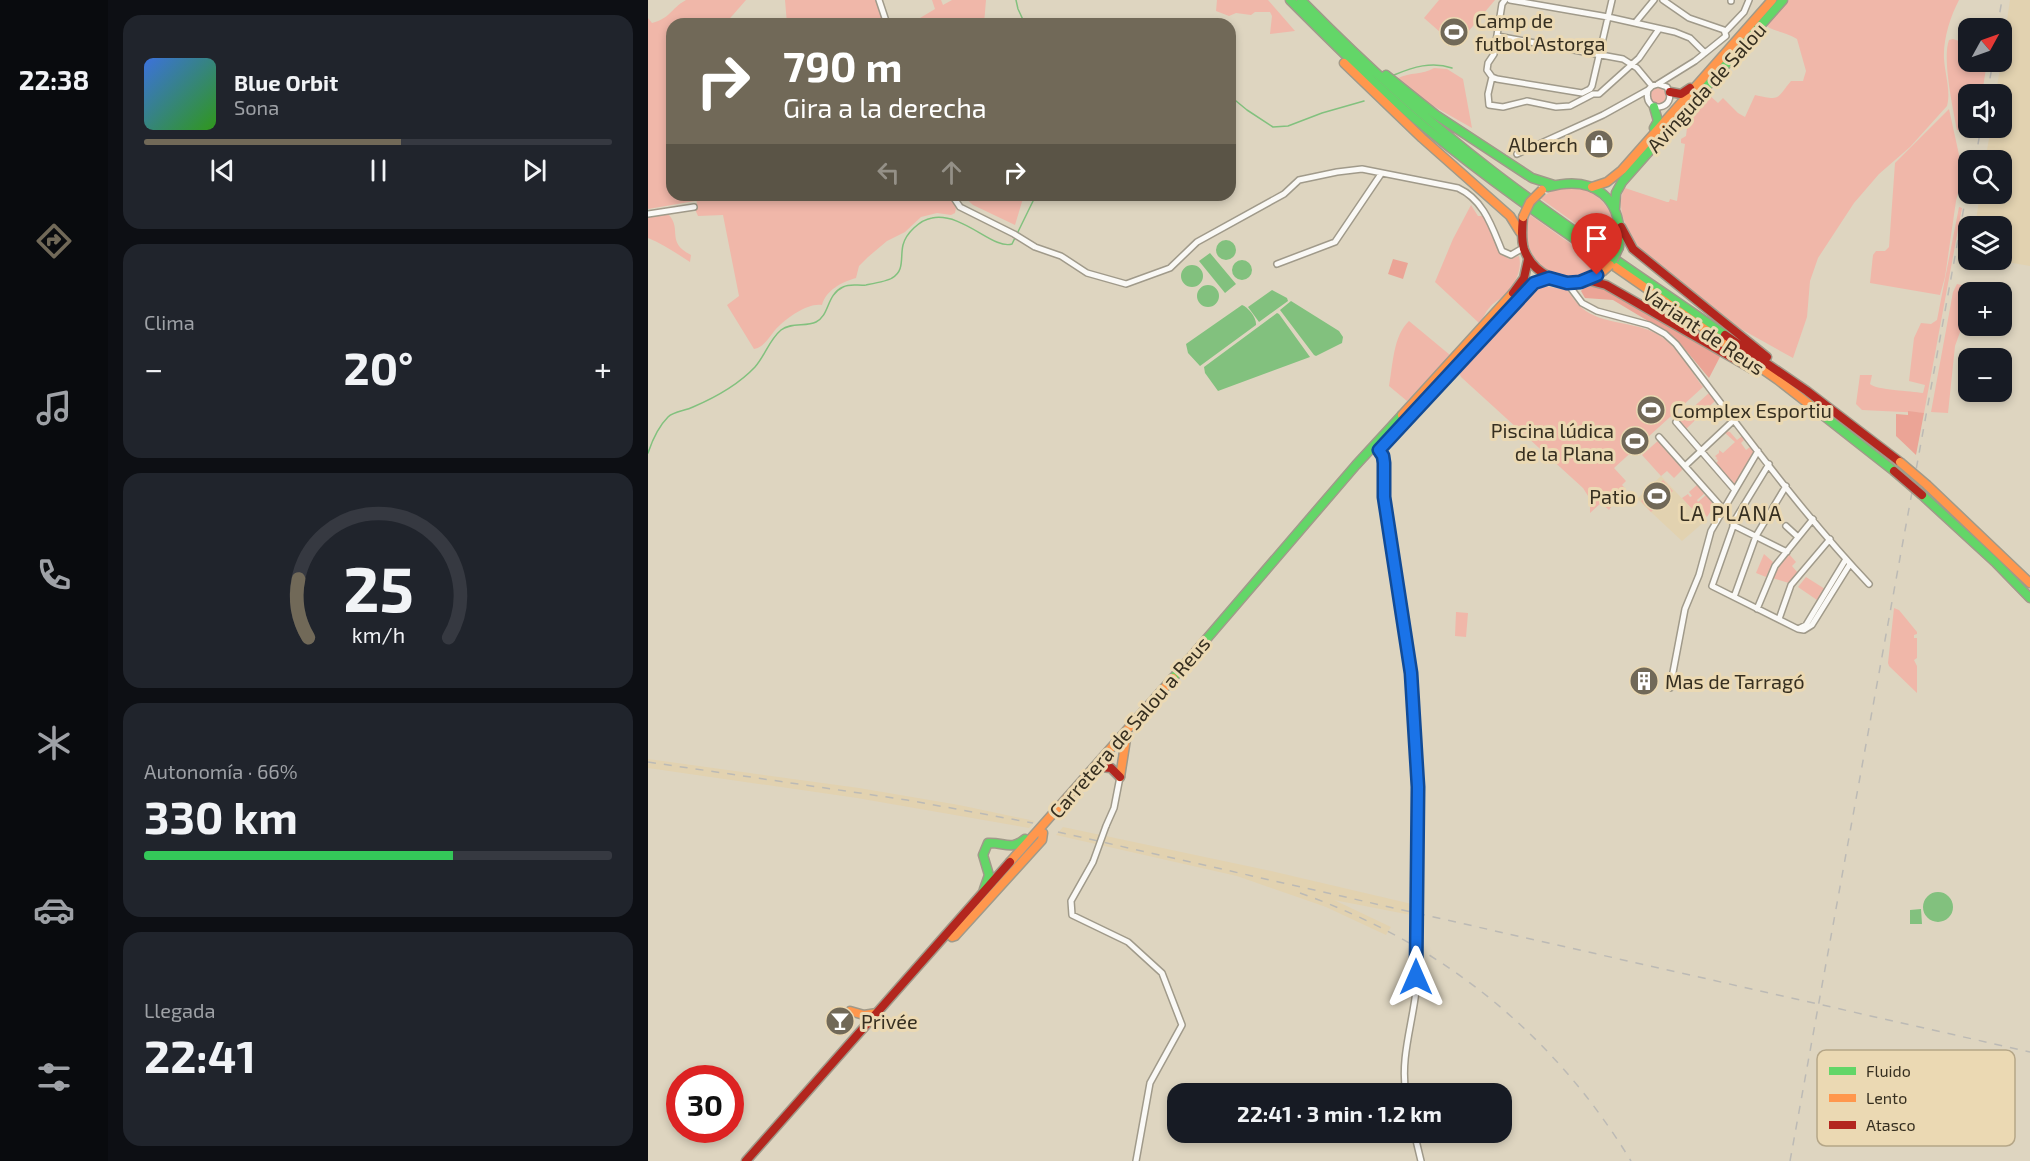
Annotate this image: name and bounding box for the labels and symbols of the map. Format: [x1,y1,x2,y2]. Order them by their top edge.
place label: Camp de futbol Astorga [1475,8,1605,55]
sports icon: Camp de futbol Astorga [1438,16,1470,48]
street label: Avinguda de Salou [1641,17,1771,157]
north arrow [1958,18,2012,72]
shop icon: Alberch [1583,128,1615,160]
place label: Alberch [1508,132,1578,156]
pin [1571,213,1622,275]
street label: Variant de Reus [1639,280,1769,380]
sports icon: Complex Esportiu [1635,394,1667,426]
place label: Complex Esportiu [1672,398,1832,422]
place label: Piscina lúdica de la Plana [1491,418,1614,465]
sports icon: Piscina lúdica de la Plana [1619,425,1651,457]
sports icon: Patio [1641,480,1673,512]
place label: Patio [1589,484,1636,508]
district label: LA PLANA [1679,500,1783,525]
street label: Carretera de Salou a Reus [1044,631,1214,823]
building icon: Mas de Tarragó [1628,665,1660,697]
place label: Mas de Tarragó [1665,669,1805,693]
position arrow [1384,945,1448,1009]
bar icon: Privée [824,1005,856,1037]
place label: Privée [861,1009,918,1033]
legend [1817,1050,2015,1146]
text: Fluido [1866,1061,1911,1080]
speed limit sign: 30 [666,1065,744,1143]
text: Lento [1866,1088,1907,1107]
text: Atasco [1866,1115,1916,1134]

